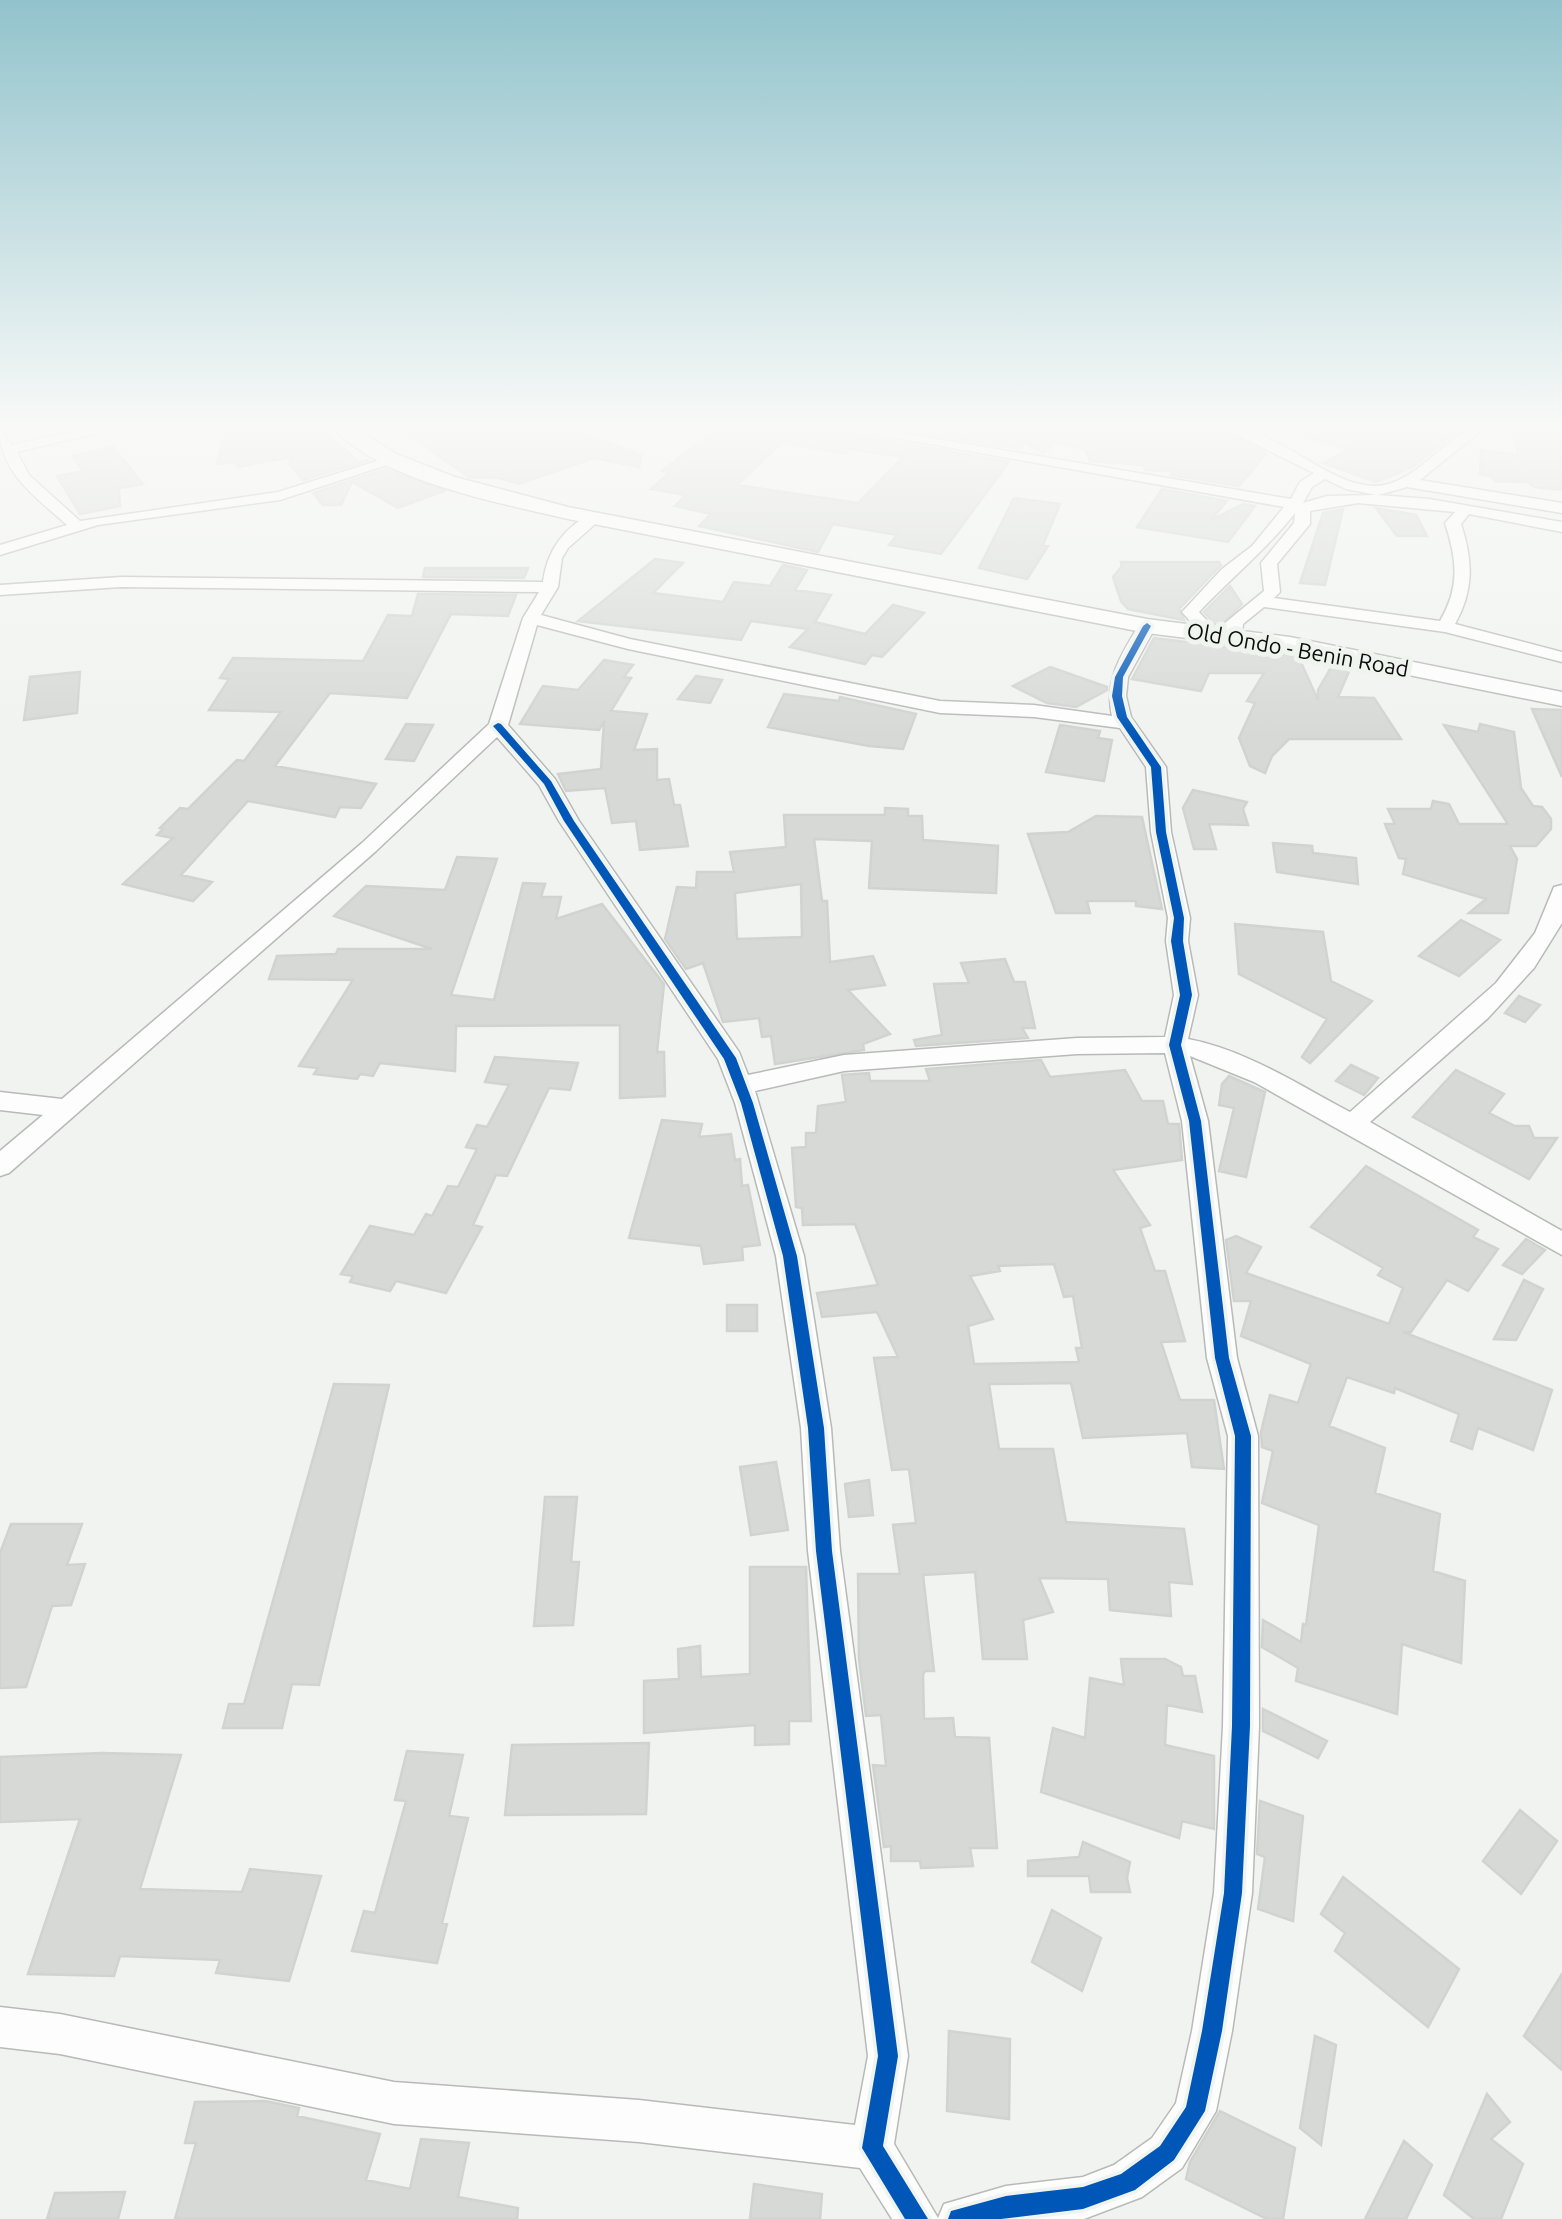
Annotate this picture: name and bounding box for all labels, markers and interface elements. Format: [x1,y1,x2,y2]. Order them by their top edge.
street label: Old Ondo - Benin Road [1185,617,1411,681]

